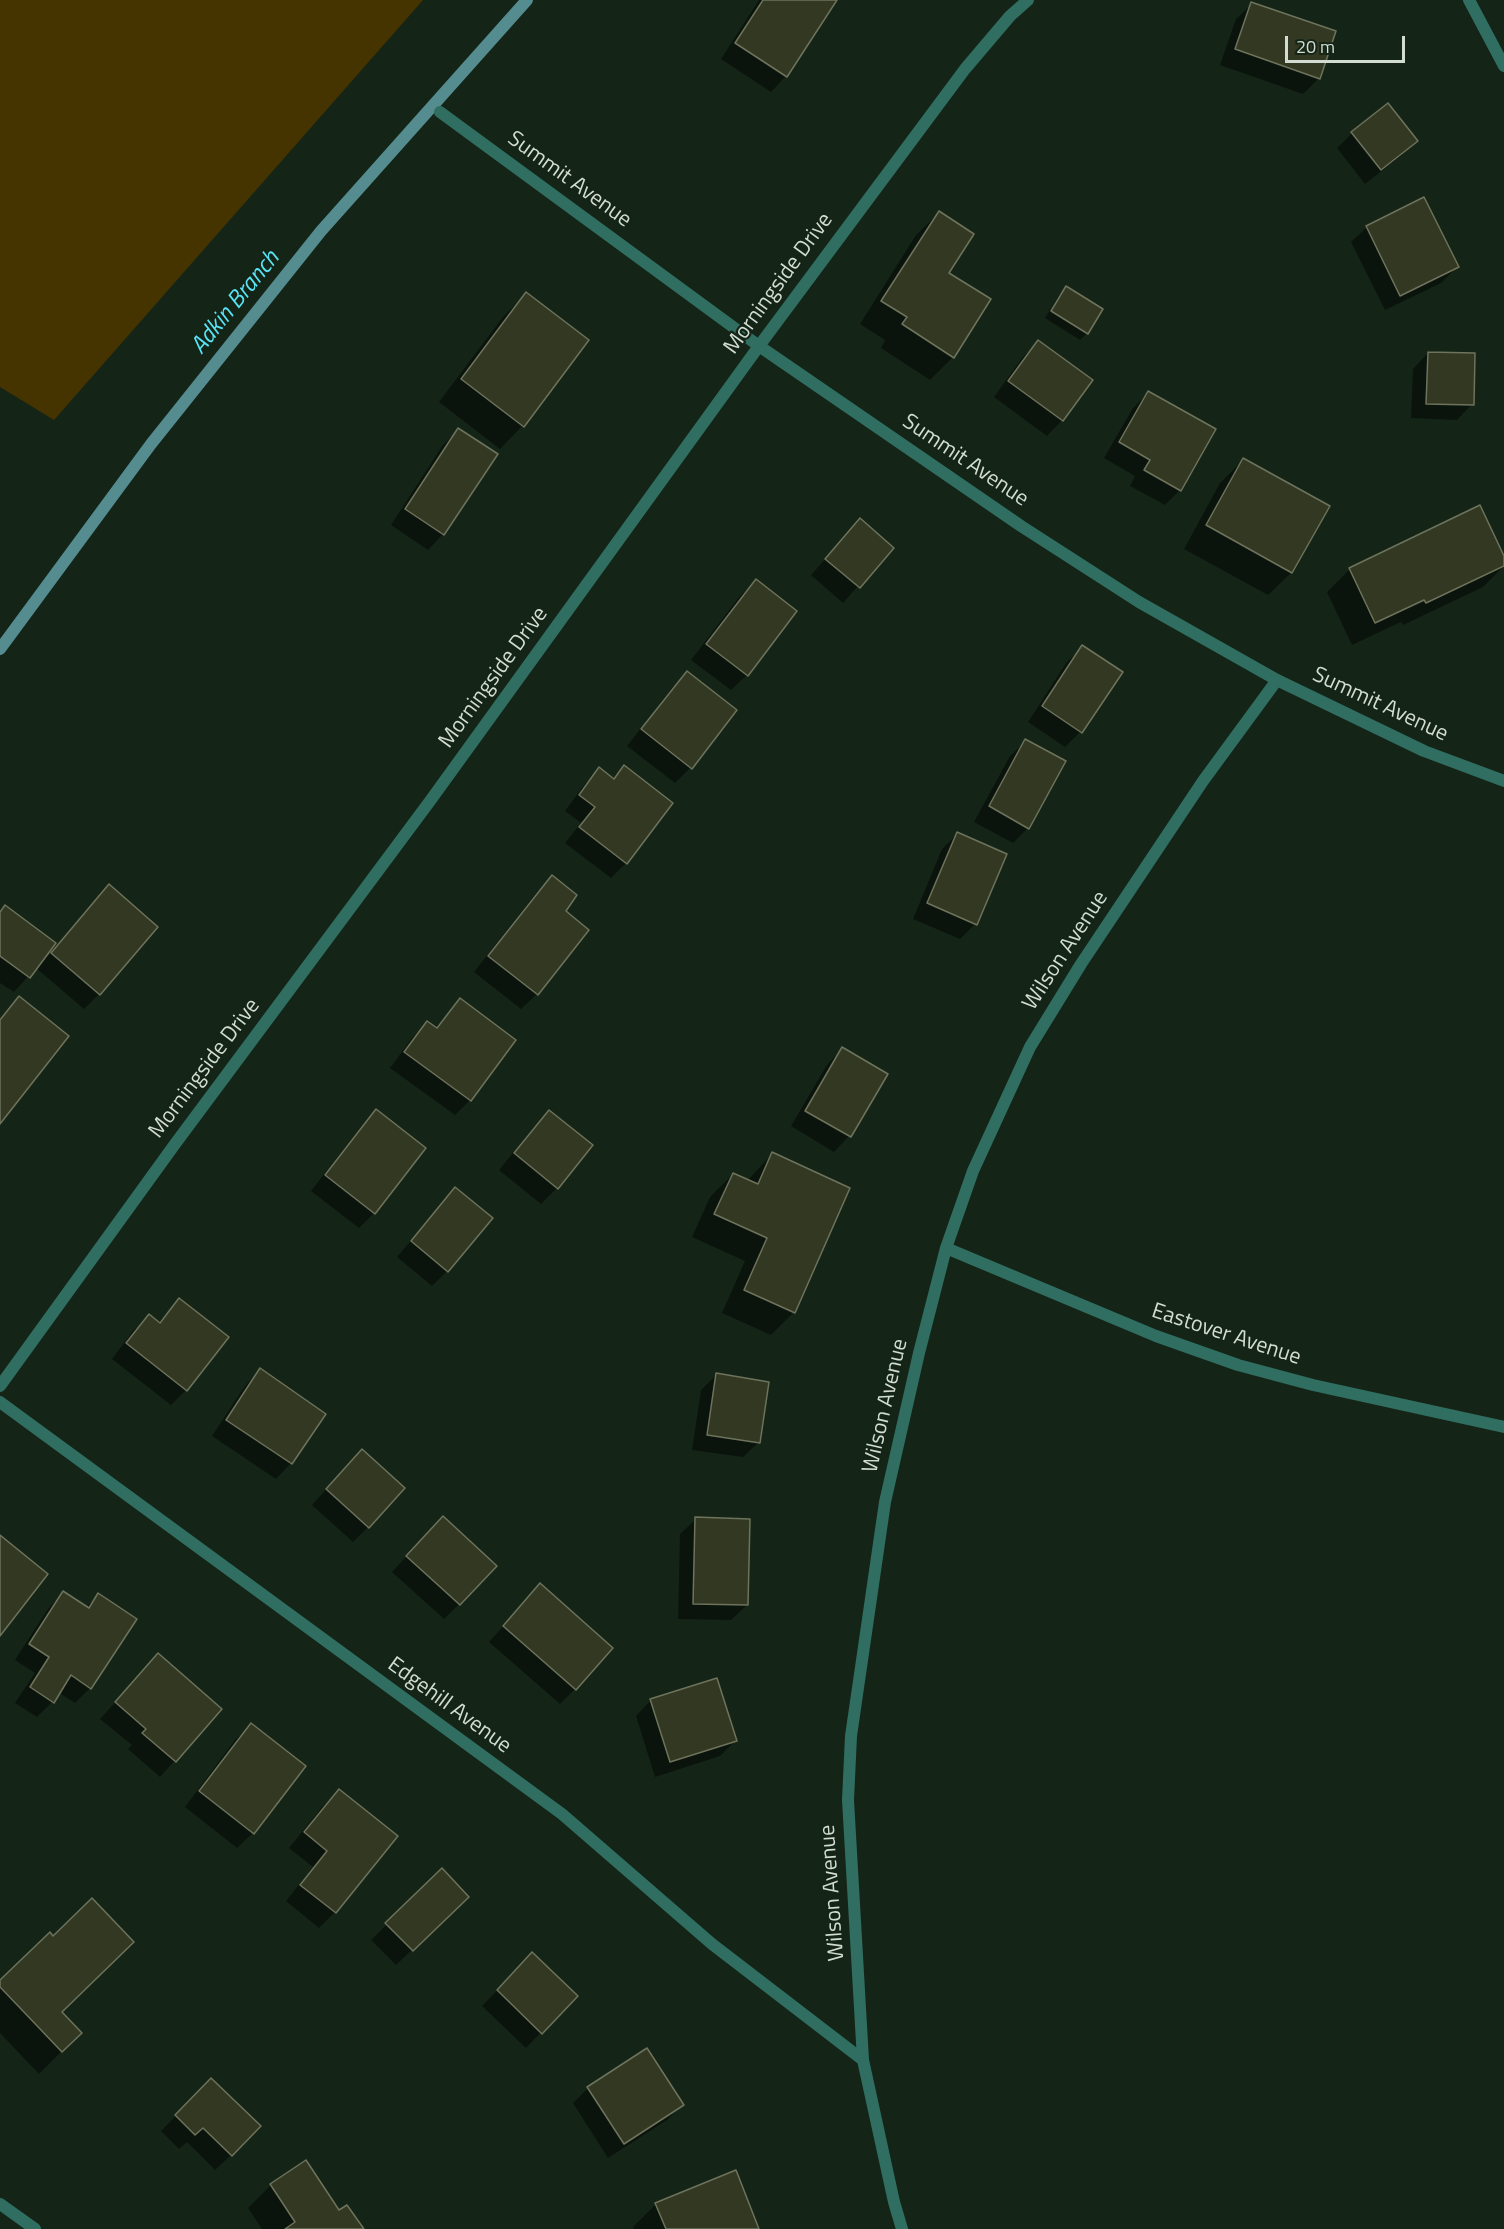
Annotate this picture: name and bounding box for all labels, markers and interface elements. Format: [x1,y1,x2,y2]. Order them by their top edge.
scale bar [1288,24,1408,62]
text: 20 m [1296,33,1335,60]
street label: Summit Avenue [502,126,636,234]
street label: Morningside Drive [719,208,839,360]
water label: Adkin Branch [186,245,286,361]
street label: Summit Avenue [897,409,1033,513]
street label: Morningside Drive [434,602,554,754]
street label: Summit Avenue [1308,662,1452,748]
street label: Wilson Avenue [1018,886,1114,1016]
street label: Morningside Drive [144,994,266,1144]
street label: Eastover Avenue [1148,1298,1304,1372]
street label: Wilson Avenue [858,1336,914,1476]
street label: Edgehill Avenue [382,1652,516,1760]
street label: Wilson Avenue [815,1824,851,1962]

